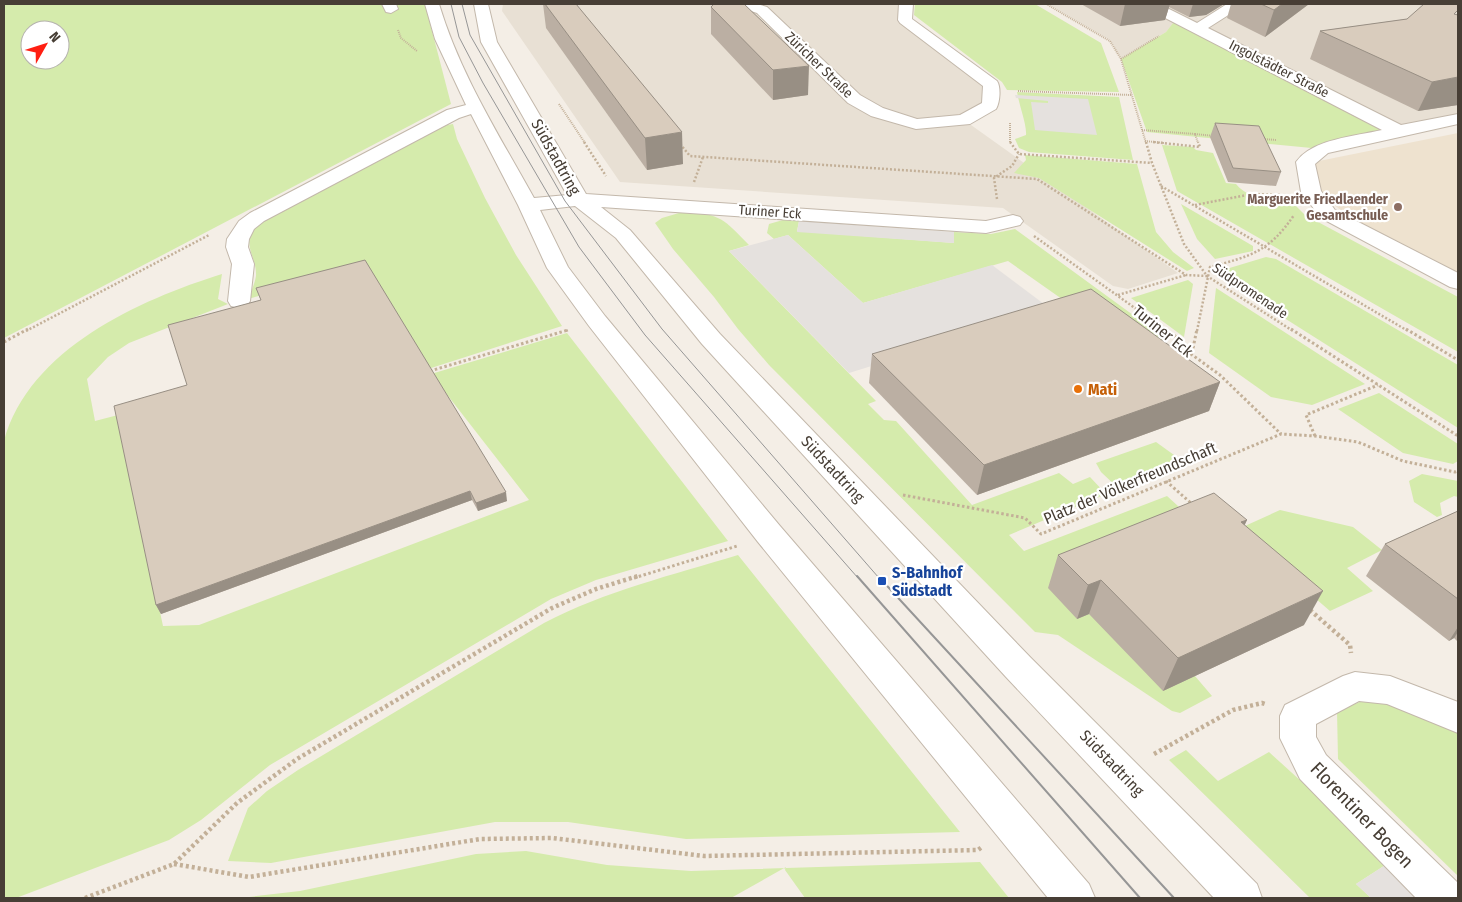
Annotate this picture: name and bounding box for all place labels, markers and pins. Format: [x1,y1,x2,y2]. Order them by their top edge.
place label: Marguerite Friedlaender Gesamtschule [1247,191,1389,224]
marker: Marguerite Friedlaender Gesamtschule [1392,201,1404,213]
place label: Mati [1088,380,1117,399]
marker: Mati [1072,383,1084,395]
place label: S-Bahnhof Südstadt [892,563,964,600]
marker: S-Bahnhof Südstadt [876,575,888,587]

